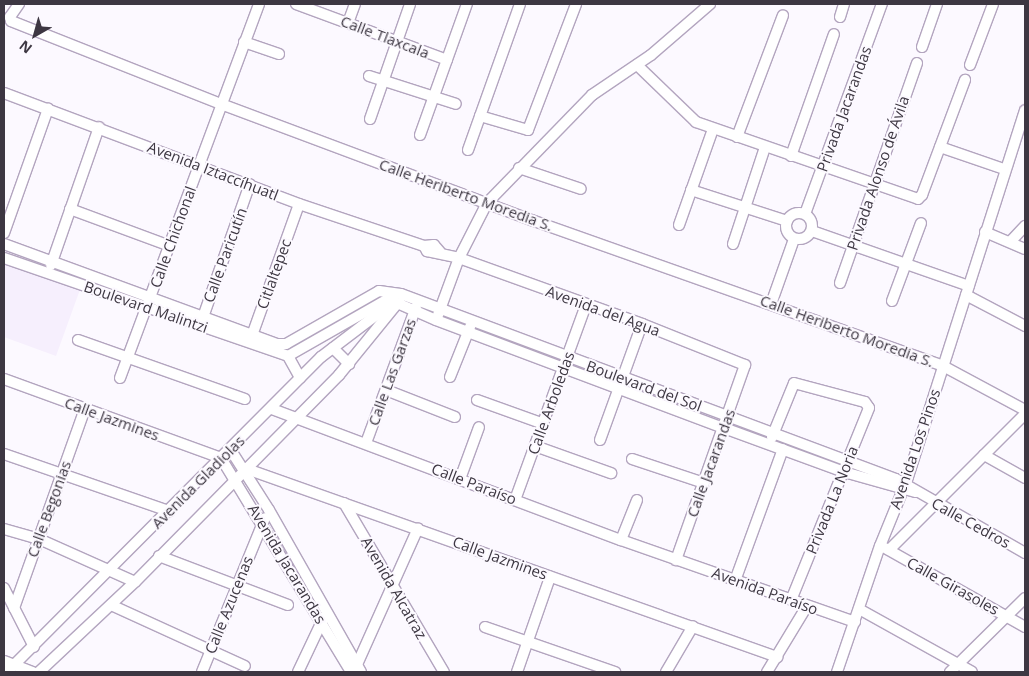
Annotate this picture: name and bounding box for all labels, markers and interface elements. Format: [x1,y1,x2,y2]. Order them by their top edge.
north arrow [10,10,60,60]
street label: Calle Tlaxcala [338,12,432,62]
text: N [15,36,36,58]
street label: Privada Jacarandas [813,44,875,174]
street label: Privada Alonso de Ávila [843,93,913,253]
street label: Avenida Iztaccíhuatl [145,138,281,204]
street label: Calle Heriberto Moredia S. [377,155,555,235]
street label: Calle Chichonal [146,184,200,290]
street label: Calle Paricutín [199,205,251,305]
street label: Citlaltepec [253,237,295,311]
street label: Boulevard Malintzi [82,277,210,337]
street label: Avenida del Agua [543,282,663,340]
street label: Calle Heriberto Moredia S. [758,291,936,371]
street label: Calle Las Garzas [364,316,420,428]
street label: Calle Arboledas [524,349,578,457]
street label: Boulevard del Sol [584,357,704,415]
street label: Avenida Los Pinos [886,387,944,511]
street label: Calle Jazmines [62,394,162,444]
street label: Calle Jacarandas [683,406,739,520]
street label: Avenida Gladiolas [148,432,248,532]
street label: Privada La Noria [802,443,862,557]
street label: Calle Begonias [23,458,75,560]
street label: Calle Paraíso [429,460,519,508]
street label: Calle Cedros [929,494,1013,552]
street label: Avenida Jacarandas [244,501,330,627]
street label: Calle Jazmines [450,533,550,583]
street label: Avenida Alcatraz [357,534,431,642]
street label: Calle Girasoles [904,553,1002,619]
street label: Calle Azucenas [201,554,257,656]
street label: Avenida Paraíso [709,563,821,619]

